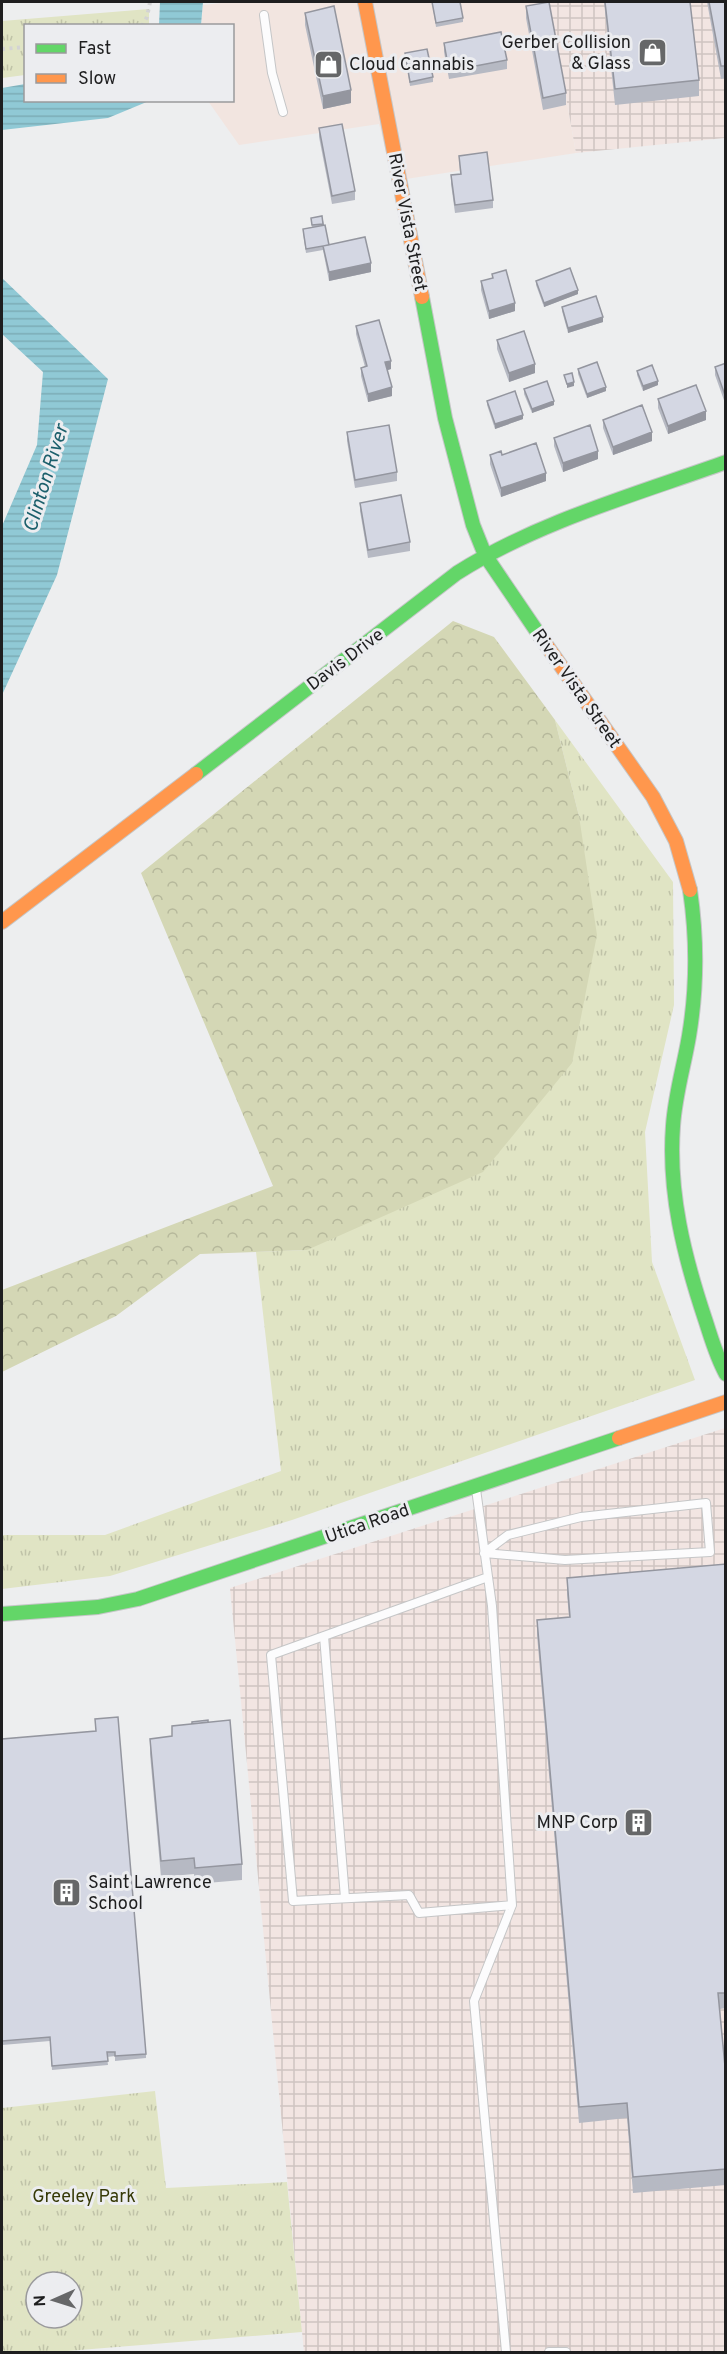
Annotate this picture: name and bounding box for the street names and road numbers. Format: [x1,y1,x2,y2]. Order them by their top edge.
street label: River Vista Street [382,151,431,293]
street label: Davis Drive [303,624,389,697]
street label: River Vista Street [526,625,625,753]
street label: Utica Road [322,1499,413,1550]

